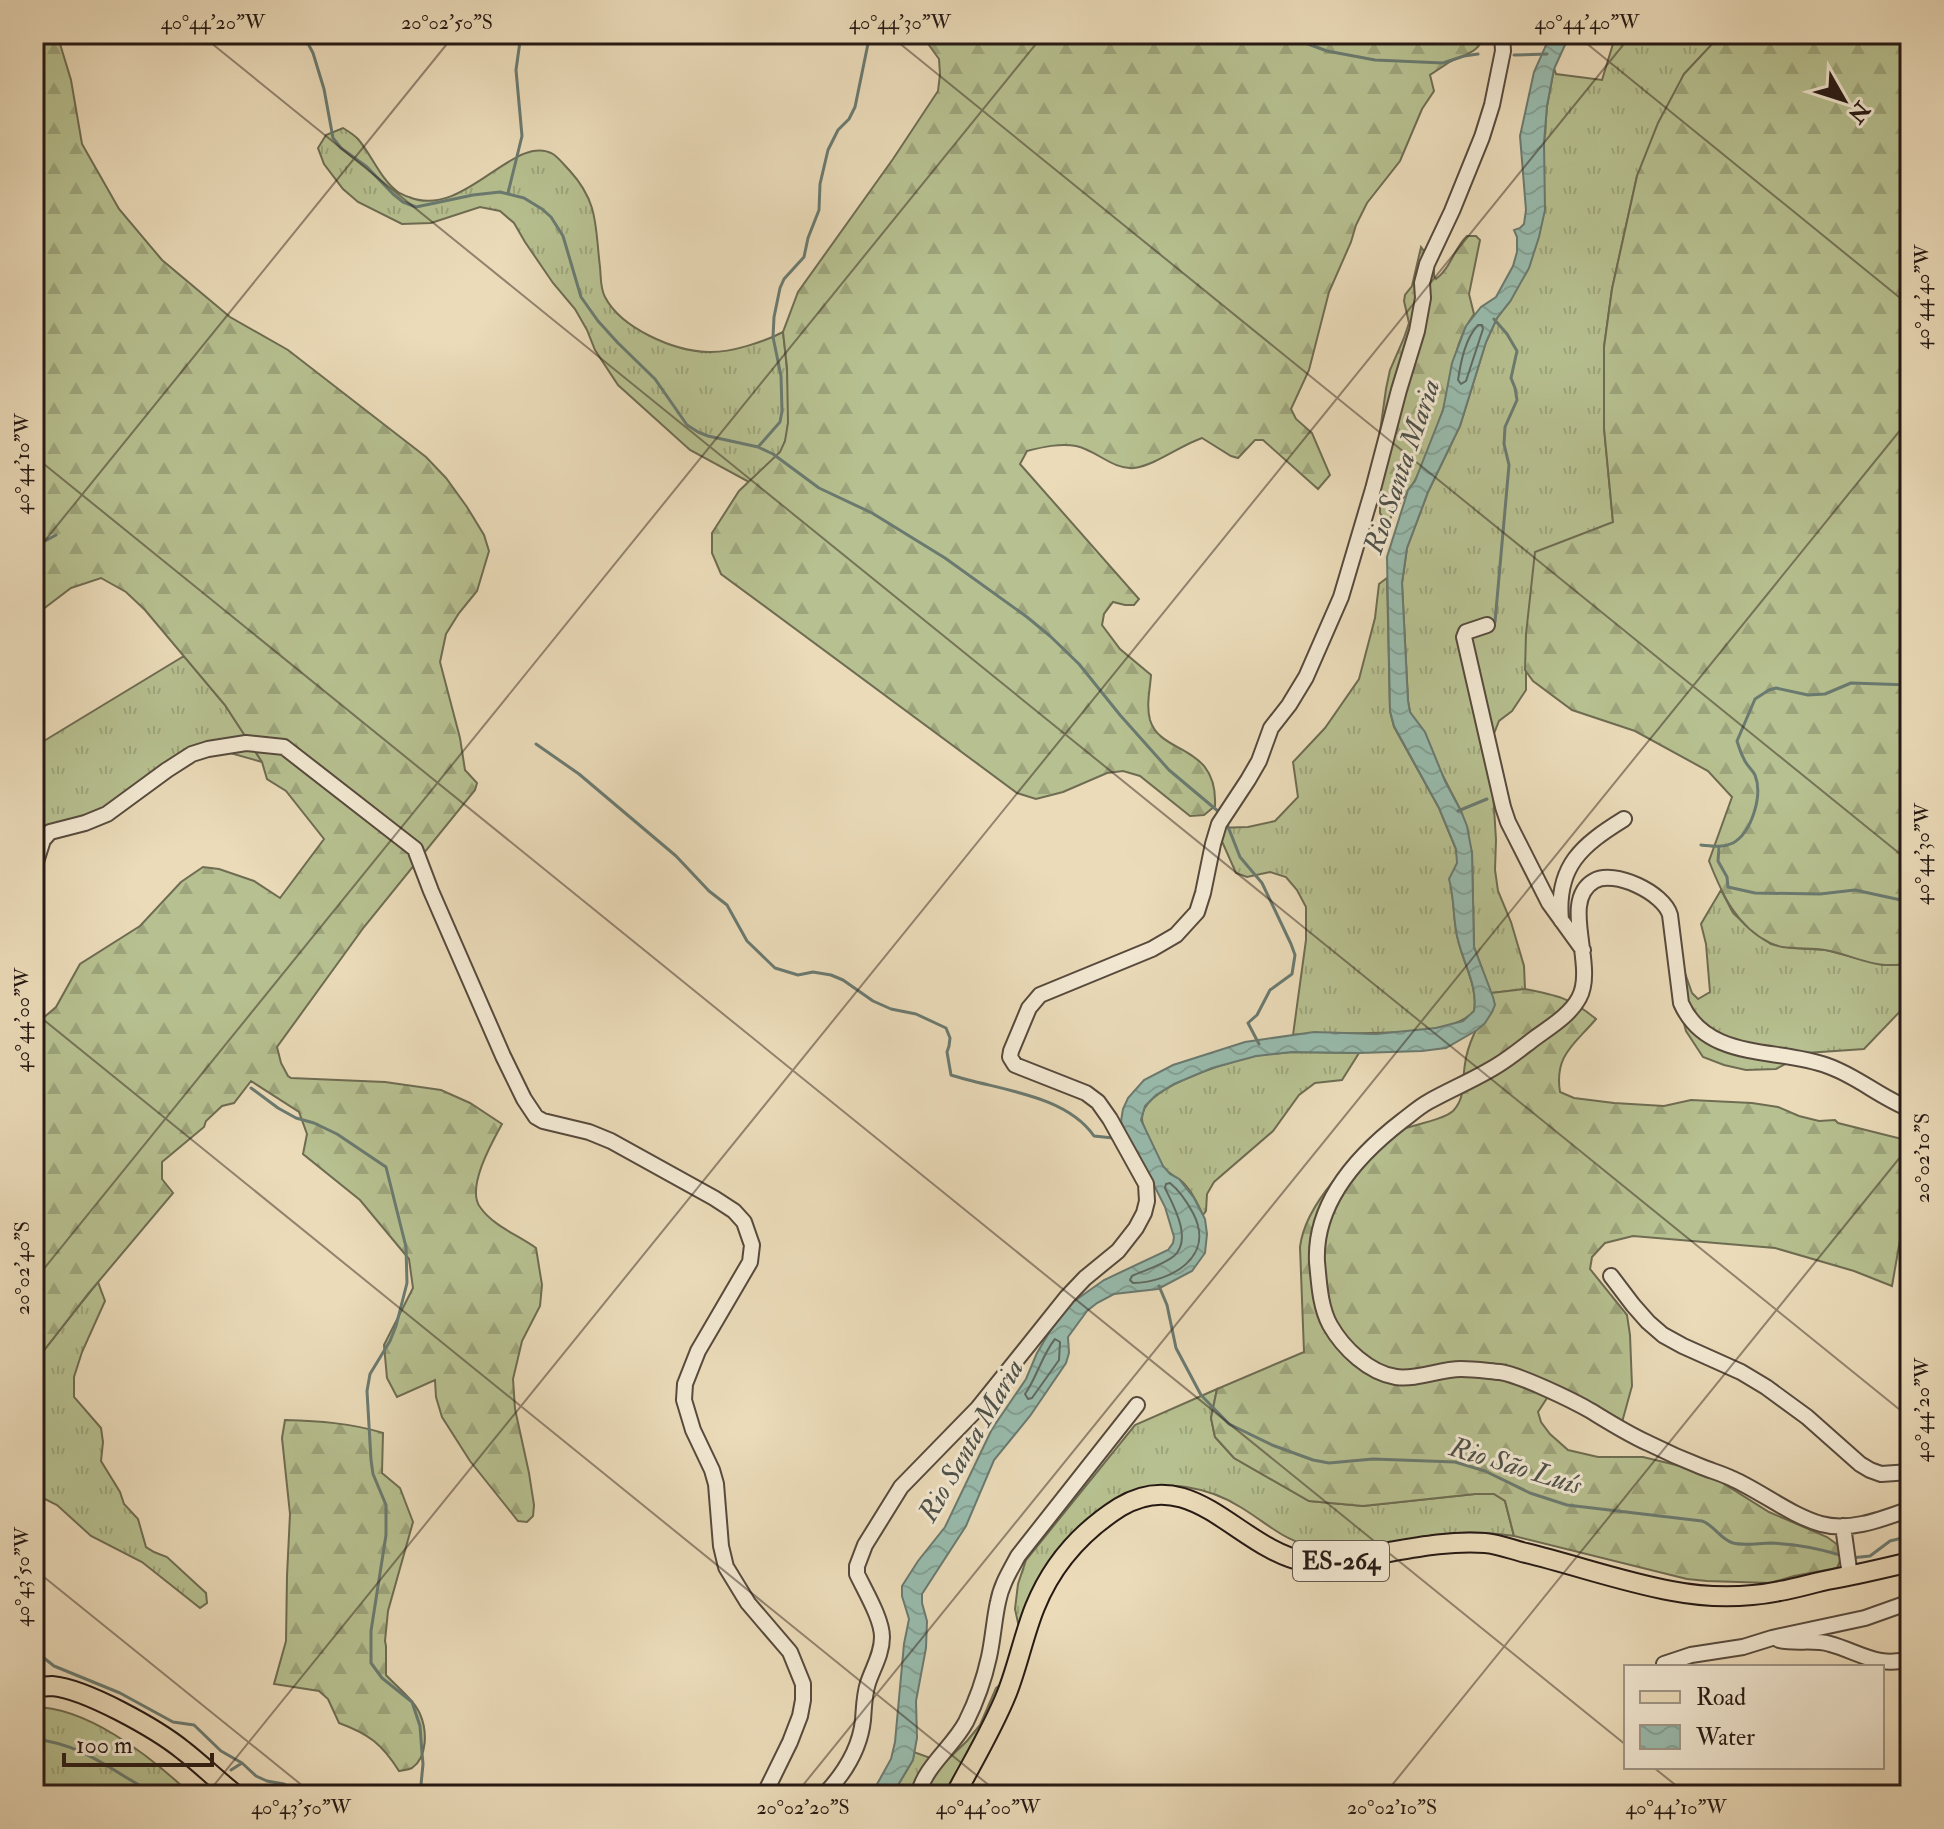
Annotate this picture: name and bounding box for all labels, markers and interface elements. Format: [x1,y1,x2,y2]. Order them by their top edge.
text: 40°44'20"W [161,10,266,35]
text: 20°02'50"S [401,10,493,35]
text: 40°44'30"W [849,10,952,35]
text: 40°44'40"W [1535,10,1640,35]
north arrow [1804,60,1884,140]
text: N [1841,95,1876,129]
text: 40°44'40"W [1910,244,1935,349]
water label: Rio Santa Maria [1356,375,1449,559]
text: 40°44'10"W [10,413,35,515]
text: 40°44'30"W [1910,802,1935,905]
text: 40°44'00"W [10,967,35,1072]
text: 20°02'10"S [1910,1113,1935,1203]
text: 20°02'40"S [10,1221,35,1315]
water label: Rio Santa Maria [910,1353,1032,1529]
text: 40°44'20"W [1910,1357,1935,1462]
water label: Rio São Luís [1445,1430,1587,1503]
text: 40°43'50"W [10,1527,35,1627]
road number: ES-264 [1293,1541,1389,1581]
legend [1624,1665,1884,1769]
text: Road [1696,1682,1746,1713]
scale bar [64,1717,212,1767]
text: Water [1695,1722,1755,1753]
text: 100 m [76,1730,133,1761]
text: 40°43'50"W [251,1795,351,1820]
text: 20°02'20"S [756,1795,850,1820]
text: 40°44'00"W [936,1795,1041,1820]
text: 20°02'10"S [1347,1795,1437,1820]
text: 40°44'10"W [1625,1795,1727,1820]

